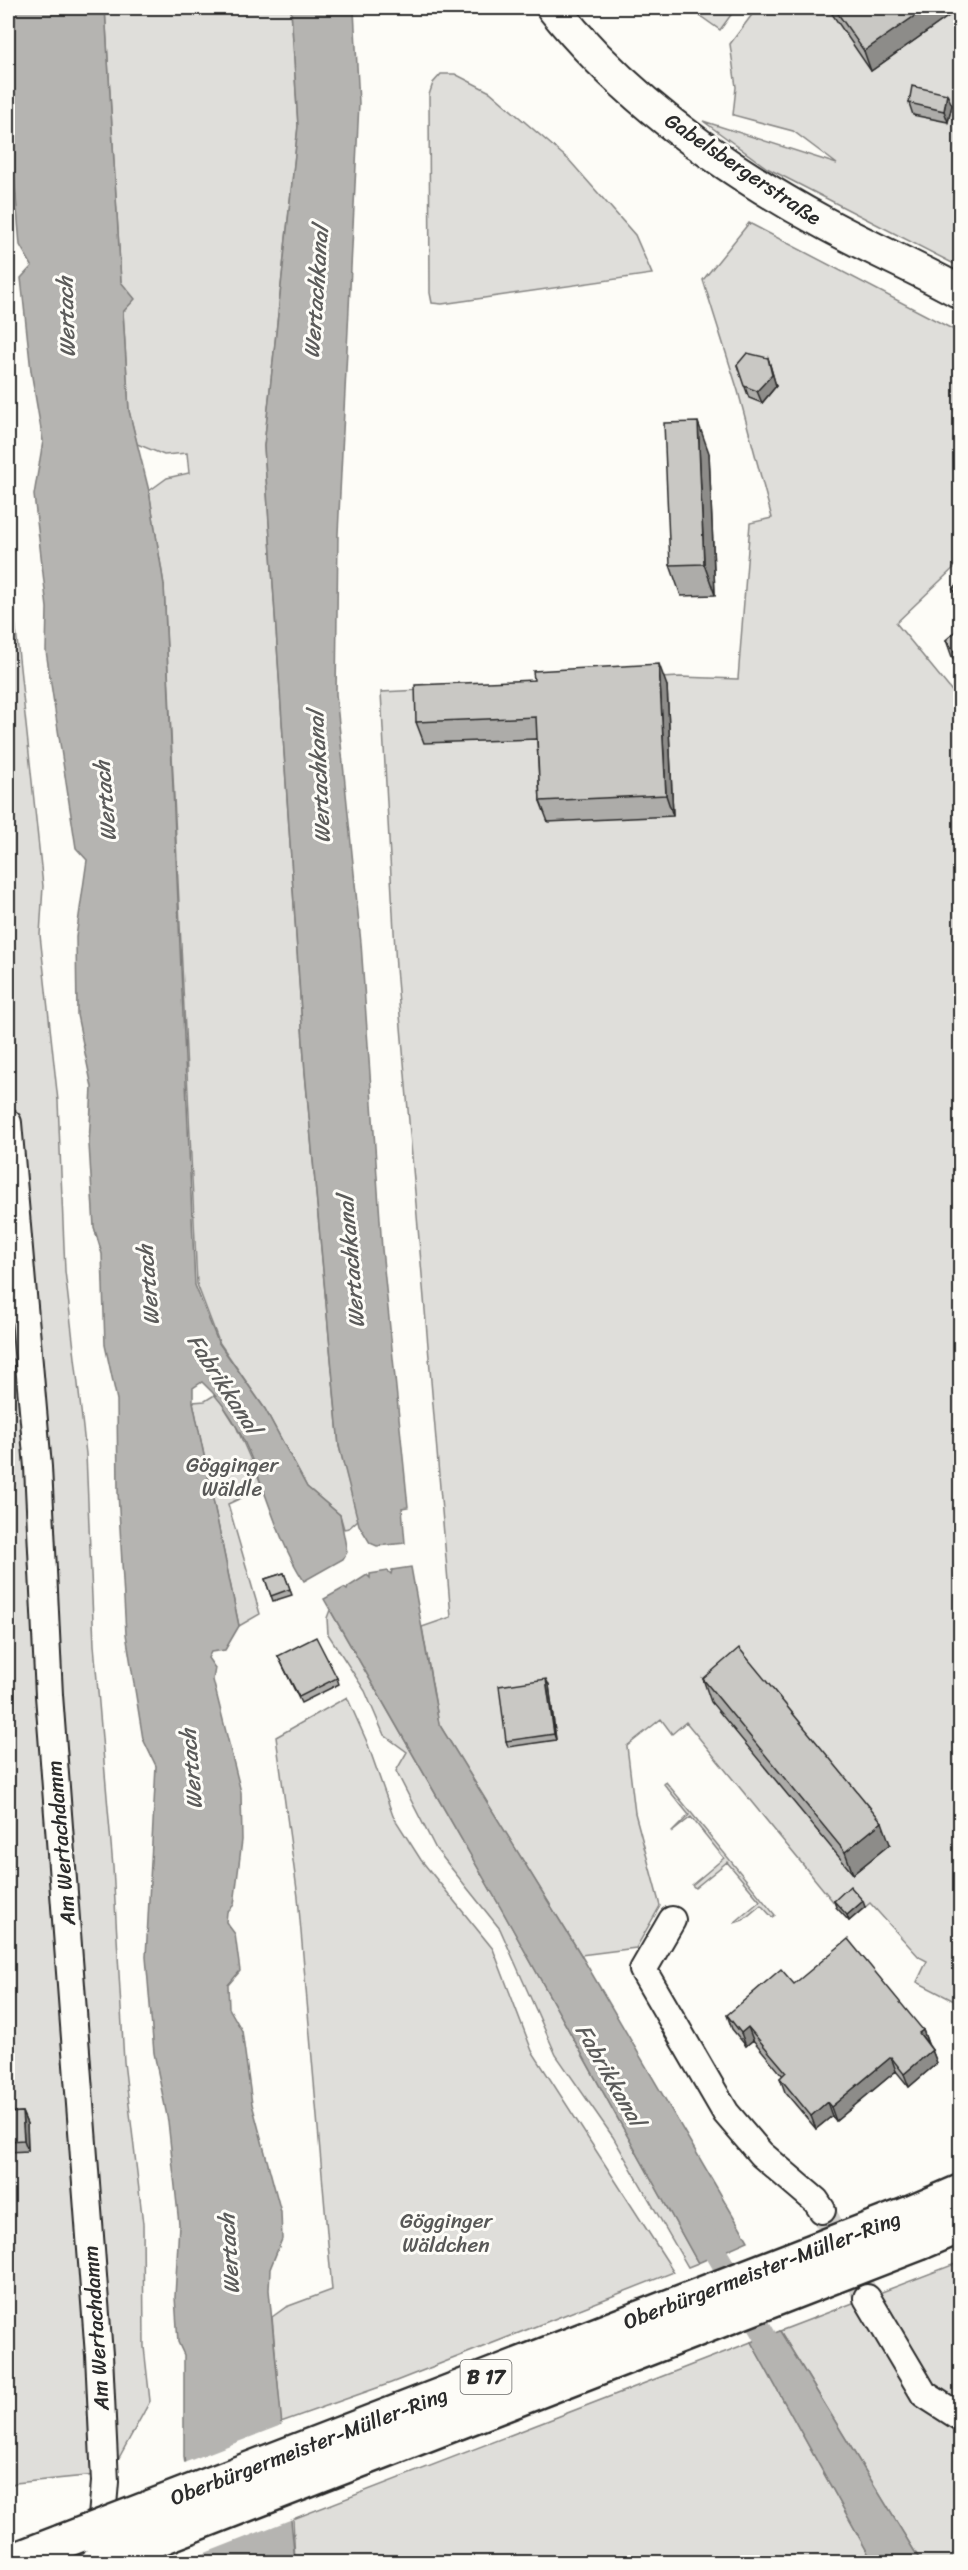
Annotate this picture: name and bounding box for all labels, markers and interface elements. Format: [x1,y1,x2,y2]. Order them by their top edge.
street label: Gabelsbergerstraße [657,102,829,236]
water label: Wertachkanal [292,220,340,359]
water label: Wertach [45,274,87,358]
water label: Wertachkanal [296,705,342,844]
water label: Wertach [82,757,128,843]
water label: Wertachkanal [325,1190,376,1330]
water label: Wertach [125,1241,171,1327]
water label: Fabrikkanal [177,1326,274,1446]
park label: Gögginger Wäldle [186,1446,279,1508]
water label: Wertach [168,1725,214,1811]
street label: Am Wertachdamm [35,1759,87,1928]
water label: Fabrikkanal [565,2016,658,2138]
street label: Oberbürgermeister-Müller-Ring [618,2199,906,2341]
park label: Gögginger Wäldchen [400,2202,493,2264]
water label: Wertach [207,2210,251,2295]
street label: Am Wertachdamm [71,2244,121,2413]
road number: B 17 [460,2360,512,2394]
street label: Oberbürgermeister-Müller-Ring [165,2375,453,2517]

